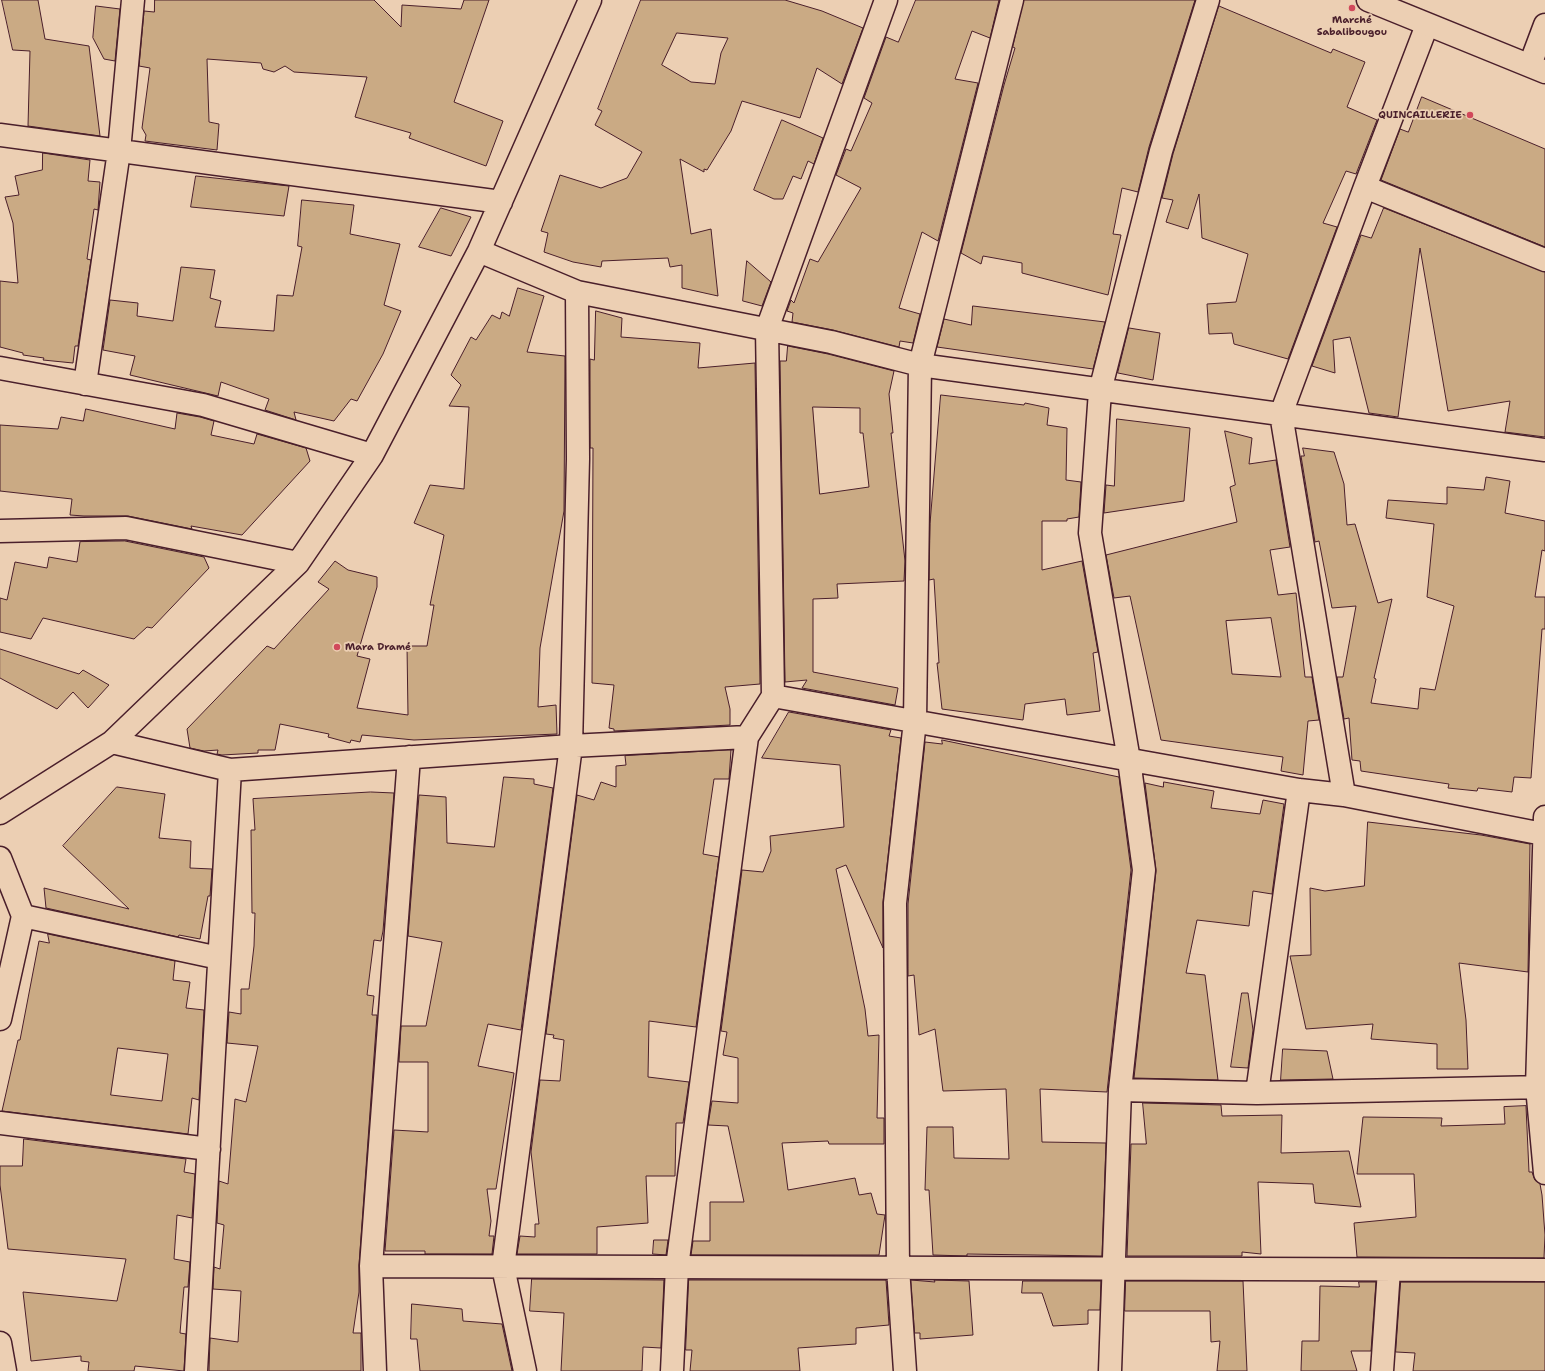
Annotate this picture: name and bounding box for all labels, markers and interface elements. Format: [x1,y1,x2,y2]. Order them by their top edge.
marker: Marché Sabalibougou [1347,3,1357,13]
place label: Marché Sabalibougou [1317,14,1387,38]
place label: QUINCAILLERIE [1378,109,1462,121]
marker: QUINCAILLERIE [1465,110,1475,120]
place label: Mara Dramé [345,641,411,653]
marker: Mara Dramé [332,642,342,652]

